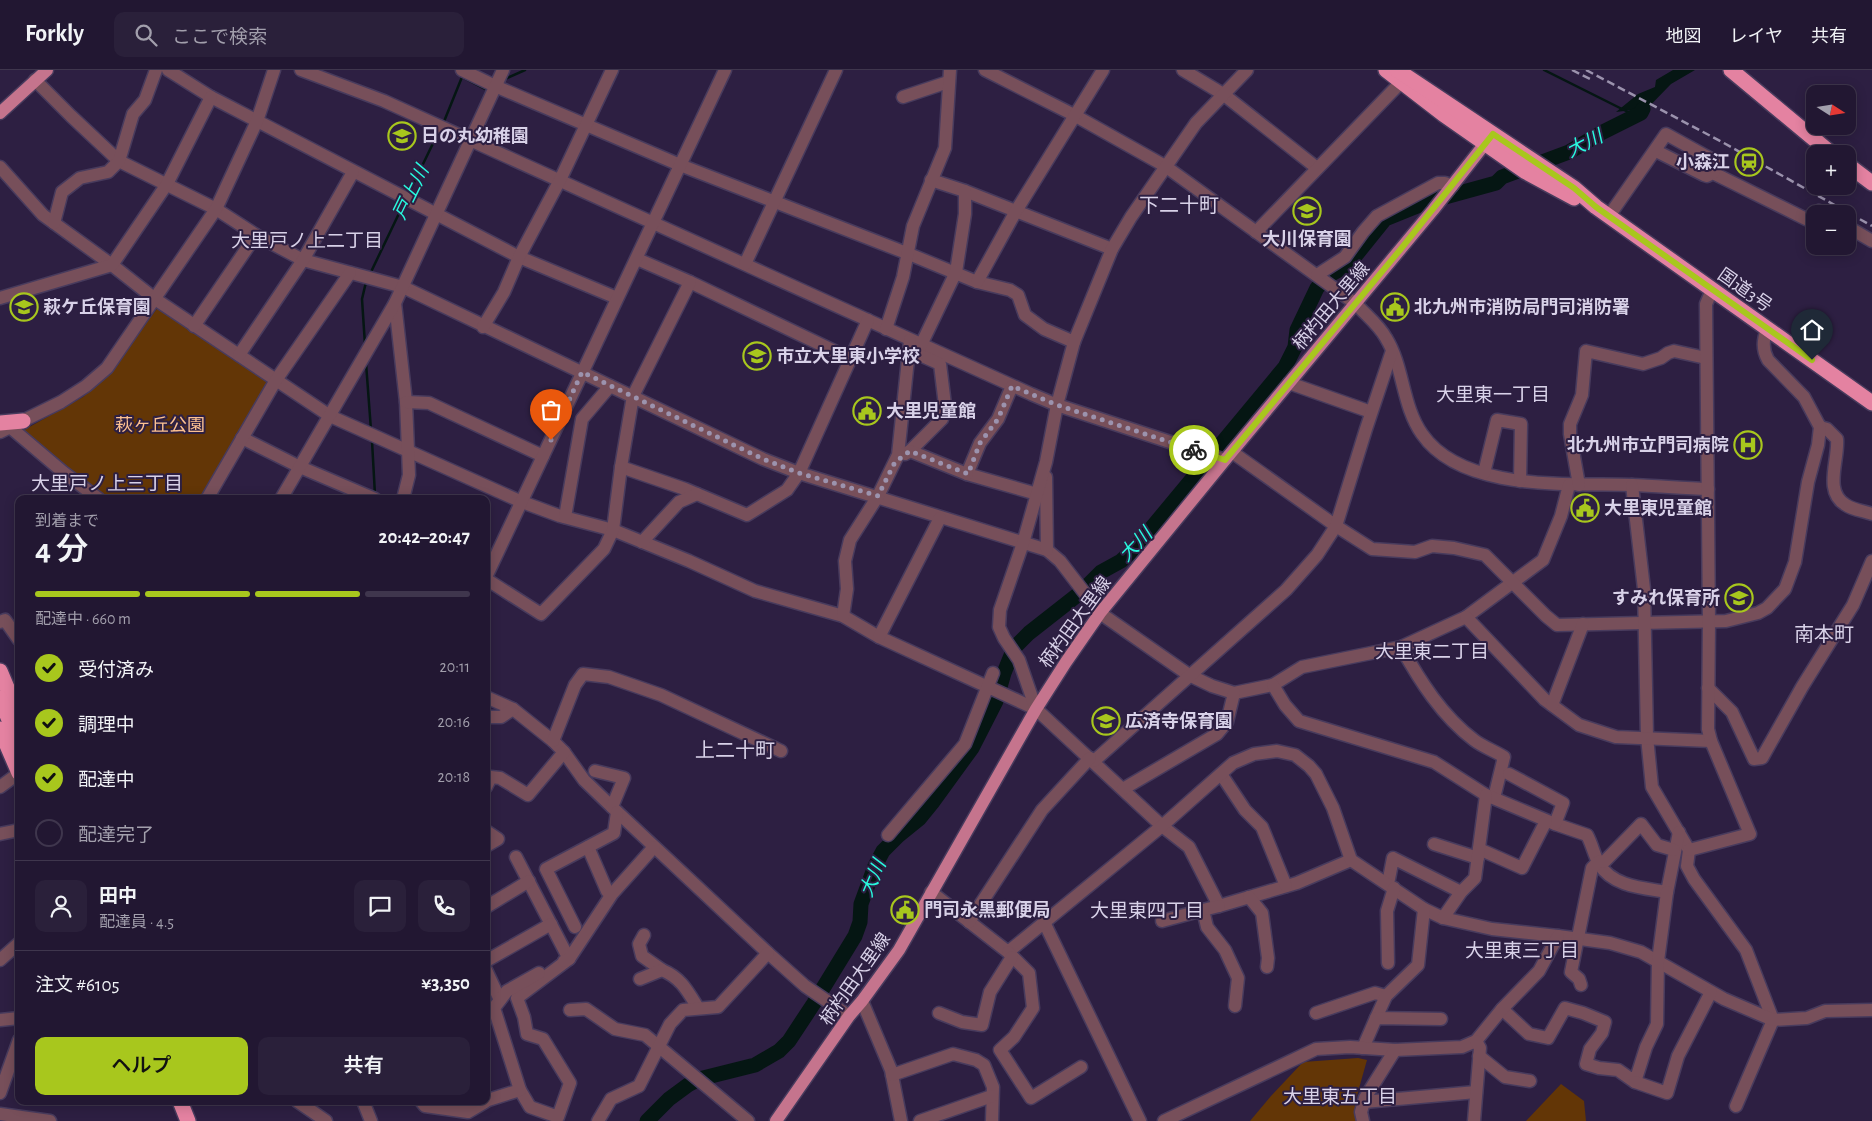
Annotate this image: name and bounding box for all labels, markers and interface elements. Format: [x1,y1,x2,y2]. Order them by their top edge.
search box [114,12,464,57]
icon: search [132,21,160,49]
text: Forkly [25,22,84,46]
text: ここで検索 [172,28,267,47]
text: 地図 [1666,28,1702,46]
text: レイヤ [1730,28,1783,46]
text: 共有 [1811,28,1847,46]
north arrow [1806,85,1856,135]
map controls [1806,85,1856,255]
school or university icon: 日の丸幼稚園 [387,121,417,151]
water label: 大川 [1563,125,1608,161]
place label: 日の丸幼稚園 [421,126,529,146]
button: + [1806,145,1856,195]
station icon: 小森江 [1734,147,1764,177]
place label: 小森江 [1676,152,1730,172]
water label: 戸上川 [389,161,433,222]
district label: 下二十町 [1139,195,1219,216]
school or university icon: 大川保育園 [1292,196,1322,226]
button: − [1806,205,1856,255]
place label: 大川保育園 [1262,229,1352,249]
district label: 大里戸ノ上二丁目 [231,231,383,251]
street label: 柄杓田大里線 [1289,258,1373,354]
street label: 国道3号 [1714,264,1776,316]
school or university icon: 萩ケ丘保育園 [9,292,39,322]
public building icon: 北九州市消防局門司消防署 [1380,292,1410,322]
place label: 萩ケ丘保育園 [43,297,151,317]
place label: 北九州市消防局門司消防署 [1414,297,1630,317]
pin [1791,309,1833,360]
icon: home [1798,316,1826,344]
school or university icon: 市立大里東小学校 [742,341,772,371]
place label: 市立大里東小学校 [776,346,920,366]
district label: 大里東一丁目 [1436,385,1550,405]
pin [530,389,572,440]
icon: bag [537,396,565,424]
public building icon: 大里児童館 [852,396,882,426]
place label: 大里児童館 [886,402,976,421]
park label: 萩ヶ丘公園 [115,416,205,435]
courier [1169,425,1219,475]
hospital icon: 北九州市立門司病院 [1733,430,1763,460]
place label: 北九州市立門司病院 [1567,435,1729,455]
icon: bike [1180,436,1208,464]
district label: 大里戸ノ上三丁目 [31,474,183,494]
public building icon: 大里東児童館 [1570,493,1600,523]
place label: 大里東児童館 [1604,499,1712,518]
text: 到着まで [35,513,99,529]
water label: 大川 [1115,523,1157,565]
text: 20:42–20:47 [379,528,470,547]
text: 4 分 [35,534,88,566]
street label: 柄杓田大里線 [1035,572,1115,672]
school or university icon: すみれ保育所 [1724,583,1754,613]
place label: すみれ保育所 [1612,588,1720,608]
text: 配達中 · 660 m [35,611,131,627]
district label: 南本町 [1794,624,1854,645]
district label: 大里東二丁目 [1375,642,1489,662]
icon: check [35,654,63,682]
text: 20:11 [440,659,470,675]
text: 受付済み [78,661,154,680]
school or university icon: 広済寺保育園 [1091,706,1121,736]
icon: check [35,709,63,737]
place label: 広済寺保育園 [1125,711,1233,731]
text: 20:16 [438,714,470,730]
text: 調理中 [78,716,135,735]
district label: 上二十町 [695,740,775,761]
icon: check [35,764,63,792]
text: 20:18 [438,769,470,785]
text: 配達中 [78,771,135,790]
text: 配達完了 [78,826,154,845]
water label: 大川 [856,855,890,900]
button: person [35,880,87,932]
button: chat [354,880,406,932]
button: phone [418,880,470,932]
text: 田中 [99,887,137,906]
public building icon: 門司永黒郵便局 [890,895,920,925]
place label: 門司永黒郵便局 [924,900,1050,920]
district label: 大里東四丁目 [1090,901,1204,921]
text: 配達員 · 4.5 [99,914,174,930]
street label: 柄杓田大里線 [816,929,894,1029]
district label: 大里東三丁目 [1465,941,1579,961]
text: ¥3,350 [421,974,470,993]
text: 注文 #6105 [35,976,119,995]
button: ヘルプ [35,1037,248,1095]
button: 共有 [258,1037,470,1095]
district label: 大里東五丁目 [1283,1087,1397,1107]

